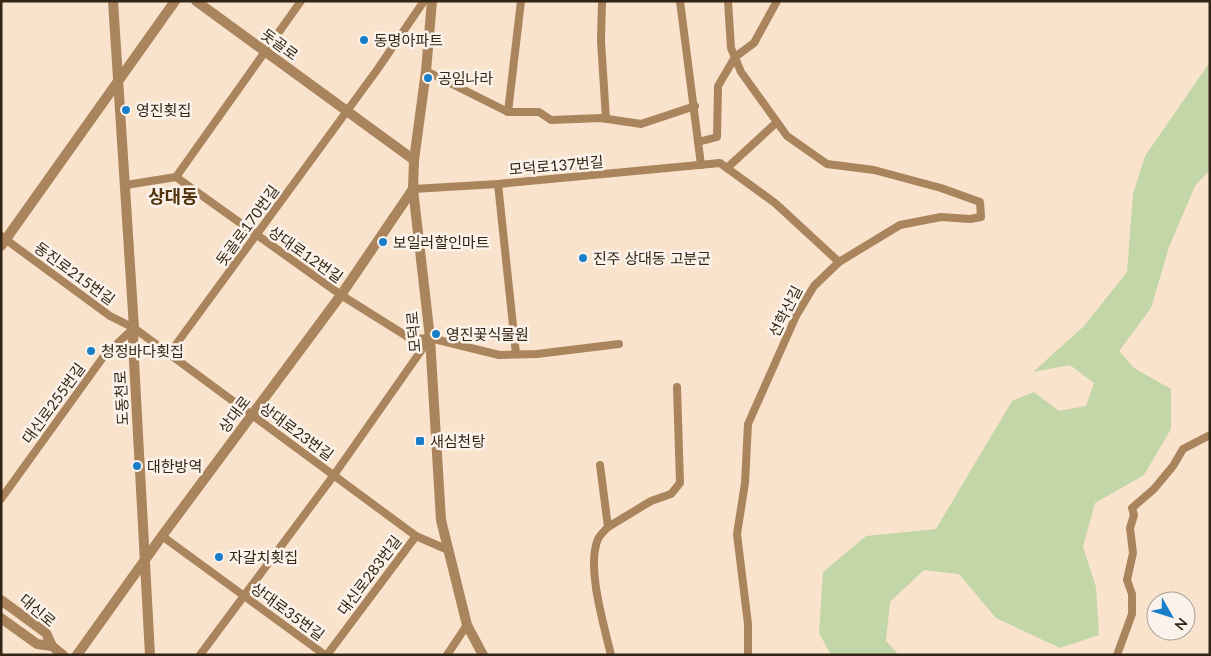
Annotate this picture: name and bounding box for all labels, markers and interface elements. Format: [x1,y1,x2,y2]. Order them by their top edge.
street label: 돗골로 [258,25,302,63]
place label: 동명아파트 [374,31,443,49]
marker: 동명아파트 [358,34,370,46]
place label: 공임나라 [438,69,493,87]
marker: 공임나라 [422,72,434,84]
place label: 영진횟집 [136,101,191,119]
marker: 영진횟집 [120,104,132,116]
street label: 모덕로137번길 [508,152,604,178]
street label: 돗골로170번길 [212,181,282,269]
district label: 상대동 [148,185,198,207]
street label: 상대로12번길 [265,222,347,286]
place label: 보일러할인마트 [393,233,490,251]
marker: 보일러할인마트 [377,236,389,248]
street label: 동진로215번길 [31,238,119,308]
place label: 진주 상대동 고분군 [593,249,711,267]
marker: 진주 상대동 고분군 [577,252,589,264]
street label: 선학산길 [764,282,806,340]
street label: 모덕로 [402,311,424,353]
place label: 영진꽃식물원 [446,325,529,343]
marker: 영진꽃식물원 [430,328,442,340]
place label: 청정바다횟집 [101,342,184,360]
marker: 청정바다횟집 [85,345,97,357]
street label: 대신로255번길 [18,359,88,447]
street label: 도동천로 [111,370,131,426]
street label: 상대로 [214,392,254,436]
street label: 상대로23번길 [257,398,337,464]
place label: 새심천탕 [430,432,485,450]
marker: 새심천탕 [414,435,426,447]
place label: 대한방역 [147,457,202,475]
marker: 대한방역 [131,460,143,472]
street label: 대신로283번길 [333,532,405,618]
place label: 자갈치횟집 [229,548,298,566]
marker: 자갈치횟집 [213,551,225,563]
street label: 상대로35번길 [248,578,328,644]
street label: 대신로 [16,590,60,630]
north arrow [1146,591,1196,641]
text: N [1171,615,1191,634]

